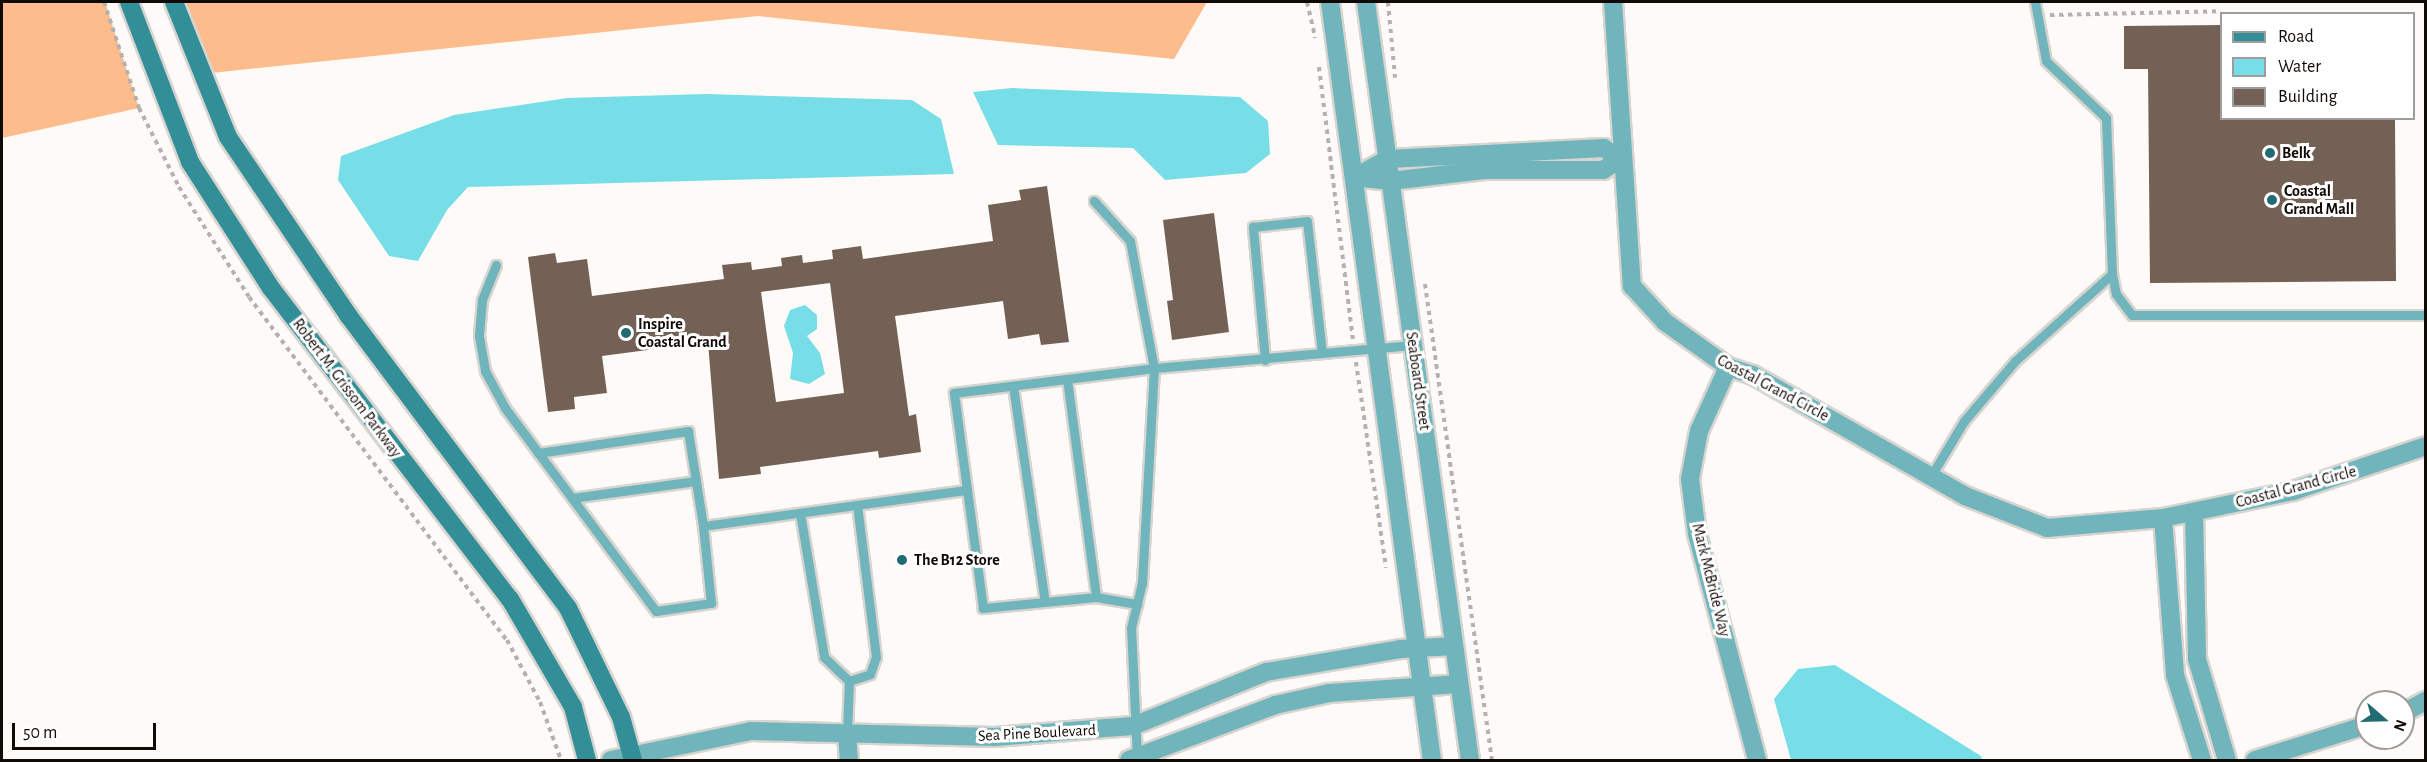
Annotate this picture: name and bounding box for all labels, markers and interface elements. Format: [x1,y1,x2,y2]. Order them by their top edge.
legend [2220,12,2415,120]
text: Road [2278,28,2314,46]
text: Water [2278,58,2321,76]
text: Building [2278,88,2337,106]
place label: Belk [2282,143,2311,163]
marker: Belk [2263,146,2277,160]
place label: Coastal Grand Mall [2284,181,2354,219]
marker: Coastal Grand Mall [2265,193,2279,207]
place label: Inspire Coastal Grand [638,314,727,352]
street label: Robert M. Grissom Parkway [288,315,406,461]
marker: Inspire Coastal Grand [619,326,633,340]
street label: Seaboard Street [1402,331,1434,431]
street label: Coastal Grand Circle [1714,350,1832,426]
street label: Coastal Grand Circle [2234,462,2358,512]
street label: Mark McBride Way [1688,521,1734,639]
place label: The B12 Store [914,550,1000,570]
marker: The B12 Store [895,553,909,567]
north arrow [2355,690,2415,750]
scale bar [15,711,159,749]
text: N [2391,718,2409,733]
street label: Sea Pine Boulevard [978,720,1096,746]
text: 50 m [23,724,57,742]

